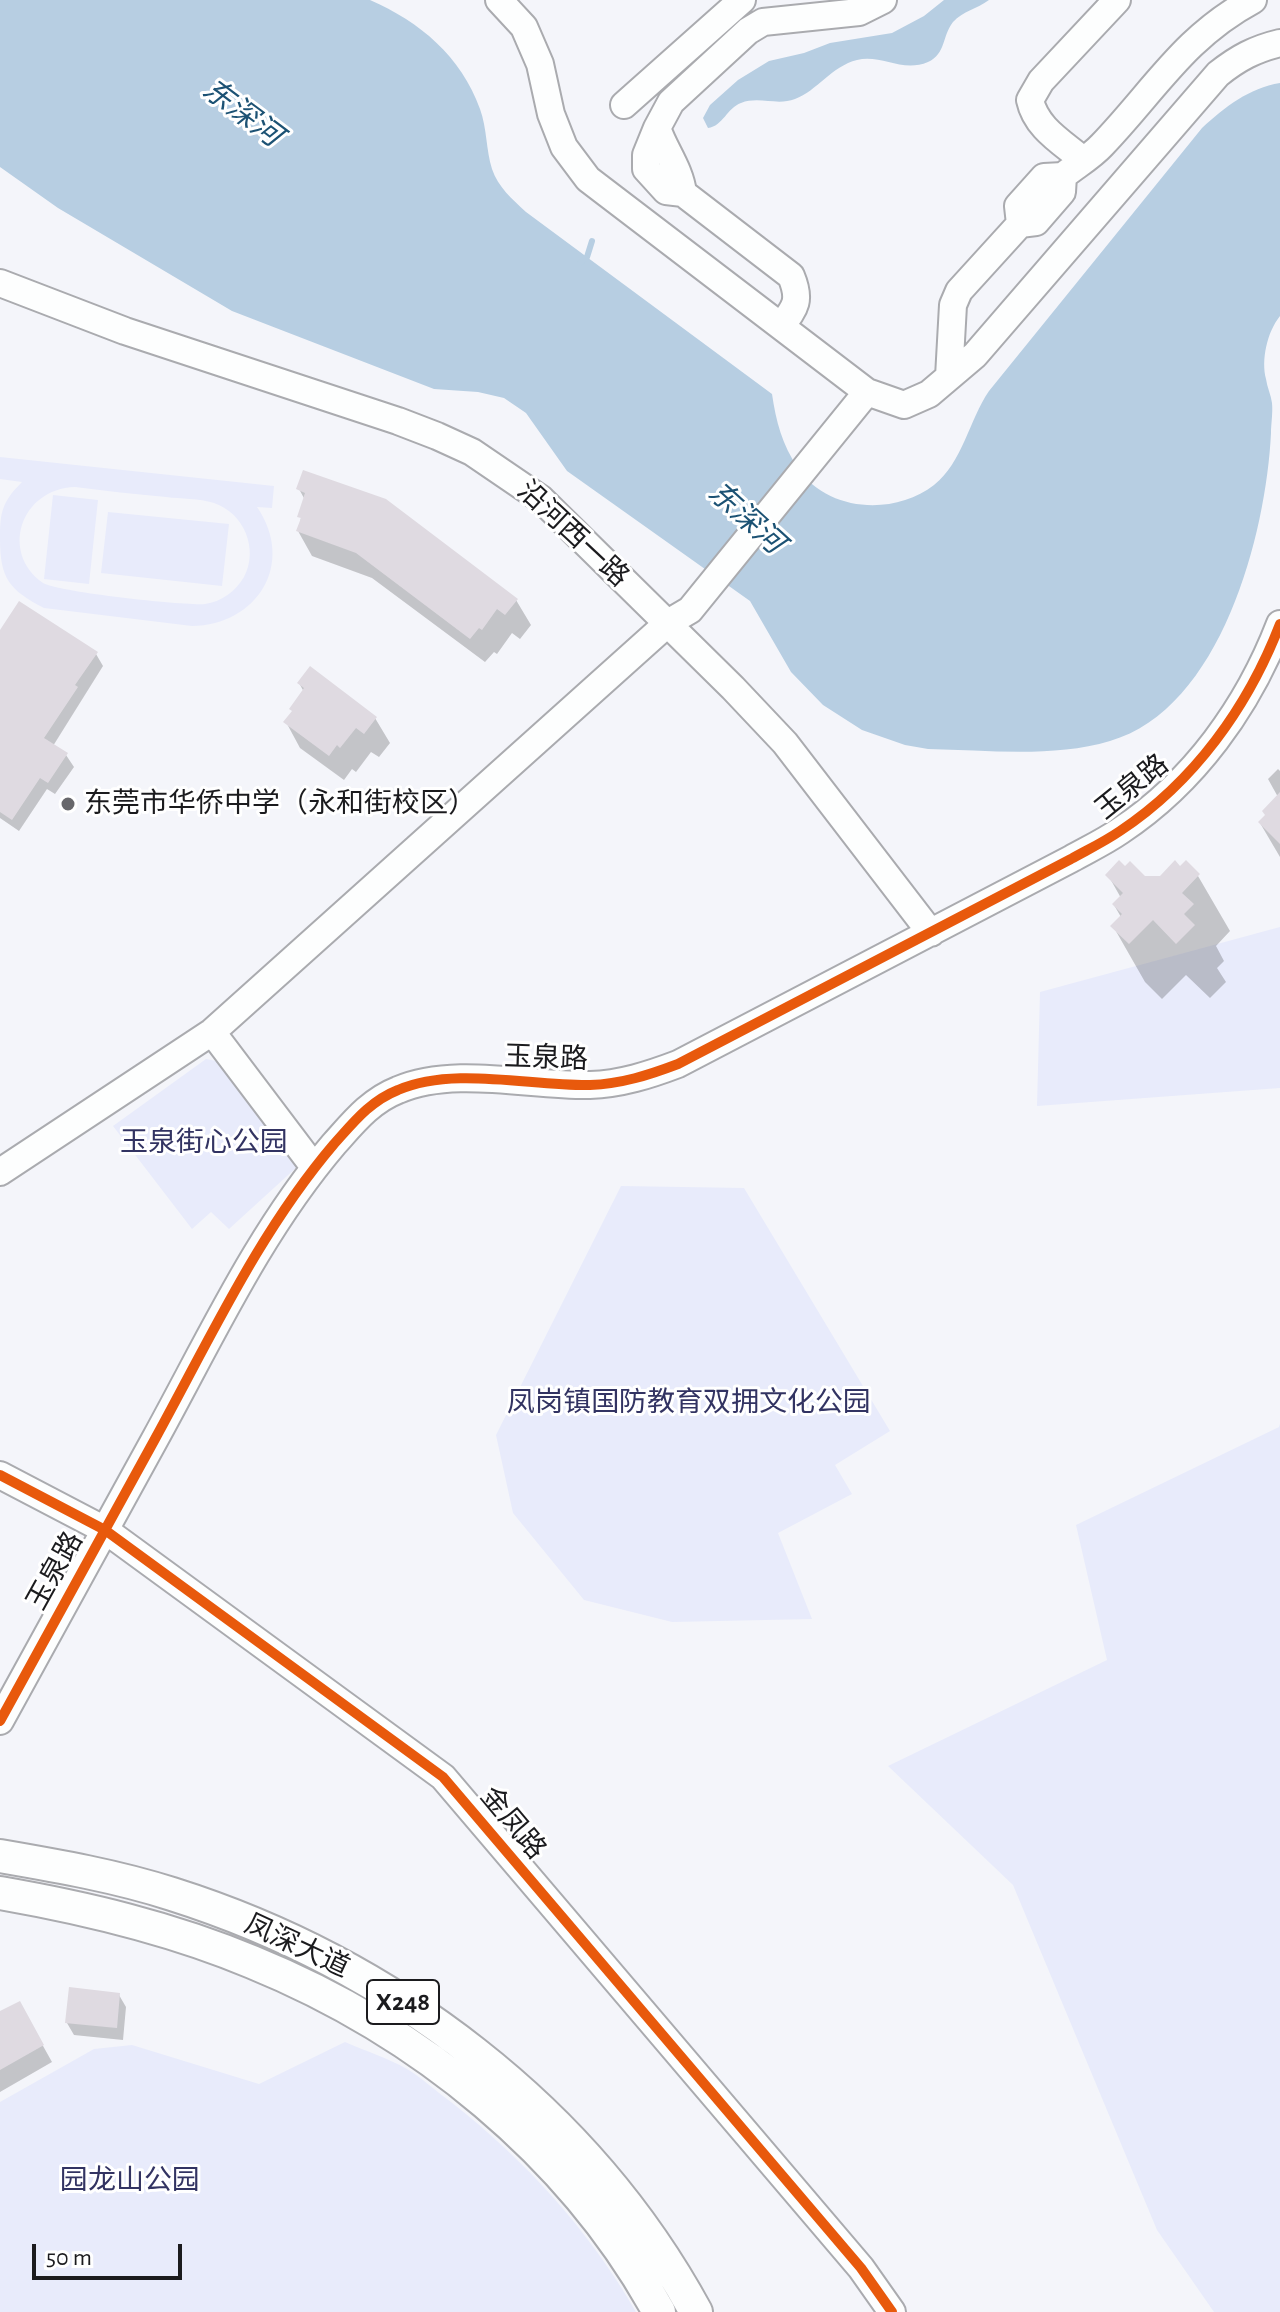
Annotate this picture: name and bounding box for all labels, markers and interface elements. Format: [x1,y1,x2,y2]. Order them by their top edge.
water label: 东深河 [195,72,289,154]
street label: 沿河西一路 [510,474,636,594]
water label: 东深河 [701,475,791,561]
street label: 玉泉路 [1089,748,1175,826]
place label: 东莞市华侨中学（永和街校区） [84,787,476,821]
marker: 东莞市华侨中学（永和街校区） [59,795,77,813]
street label: 玉泉路 [503,1040,589,1076]
park label: 玉泉街心公园 [120,1126,288,1160]
park label: 凤岗镇国防教育双拥文化公园 [507,1386,871,1420]
street label: 玉泉路 [20,1526,90,1616]
street label: 金凤路 [473,1780,553,1866]
street label: 凤深大道 [239,1907,355,1985]
road number: X248 [367,1980,439,2024]
park label: 园龙山公园 [60,2164,200,2198]
scale bar [36,2228,186,2278]
text: 50 m [46,2246,92,2270]

